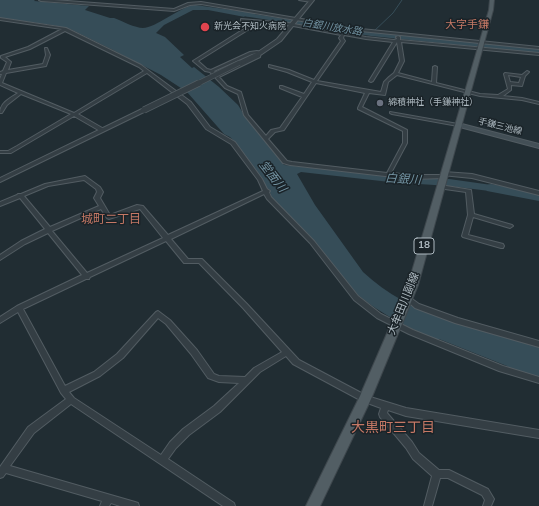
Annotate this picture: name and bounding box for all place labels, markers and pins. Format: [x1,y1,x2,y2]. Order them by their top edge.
marker: 新光会不知火病院 [199,21,211,33]
place label: 新光会不知火病院 [214,22,286,32]
marker: 綿積神社（手鎌神社） [375,98,385,108]
place label: 綿積神社（手鎌神社） [388,98,478,108]

